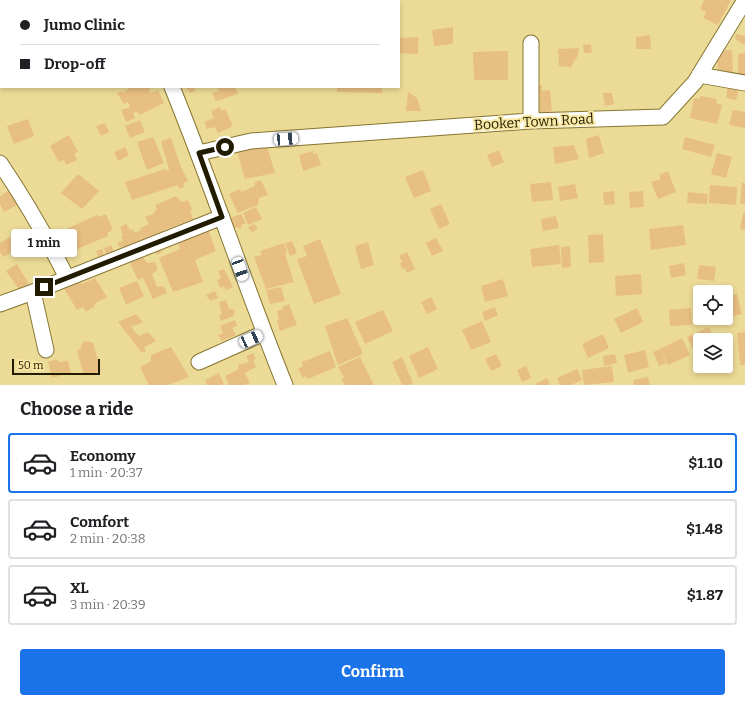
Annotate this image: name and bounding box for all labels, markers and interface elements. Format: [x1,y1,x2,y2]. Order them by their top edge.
text: Jumo Clinic [44,16,125,34]
text: Drop-off [44,55,105,73]
street label: Booker Town Road [474,110,594,134]
car [274,132,298,146]
route start [216,138,234,156]
callout: 1 min [11,229,77,257]
text: 1 min [28,235,60,250]
car [230,256,250,282]
route end [35,278,53,296]
map controls [693,285,733,373]
button: locate [693,285,733,325]
car [238,329,264,349]
button: layers [693,333,733,373]
scale bar [12,357,100,376]
text: 50 m [18,359,44,372]
text: Choose a ride [20,398,133,420]
icon: car [22,445,58,481]
text: Economy [70,447,136,465]
text: $1.10 [688,454,723,472]
text: 1 min · 20:37 [70,465,142,480]
icon: car [22,511,58,547]
text: Comfort [70,513,129,531]
text: $1.48 [686,520,723,538]
text: 2 min · 20:38 [70,531,146,546]
icon: car [22,577,58,613]
text: XL [70,579,89,597]
text: $1.87 [687,586,723,604]
text: 3 min · 20:39 [70,597,146,612]
button: Confirm [20,649,725,695]

